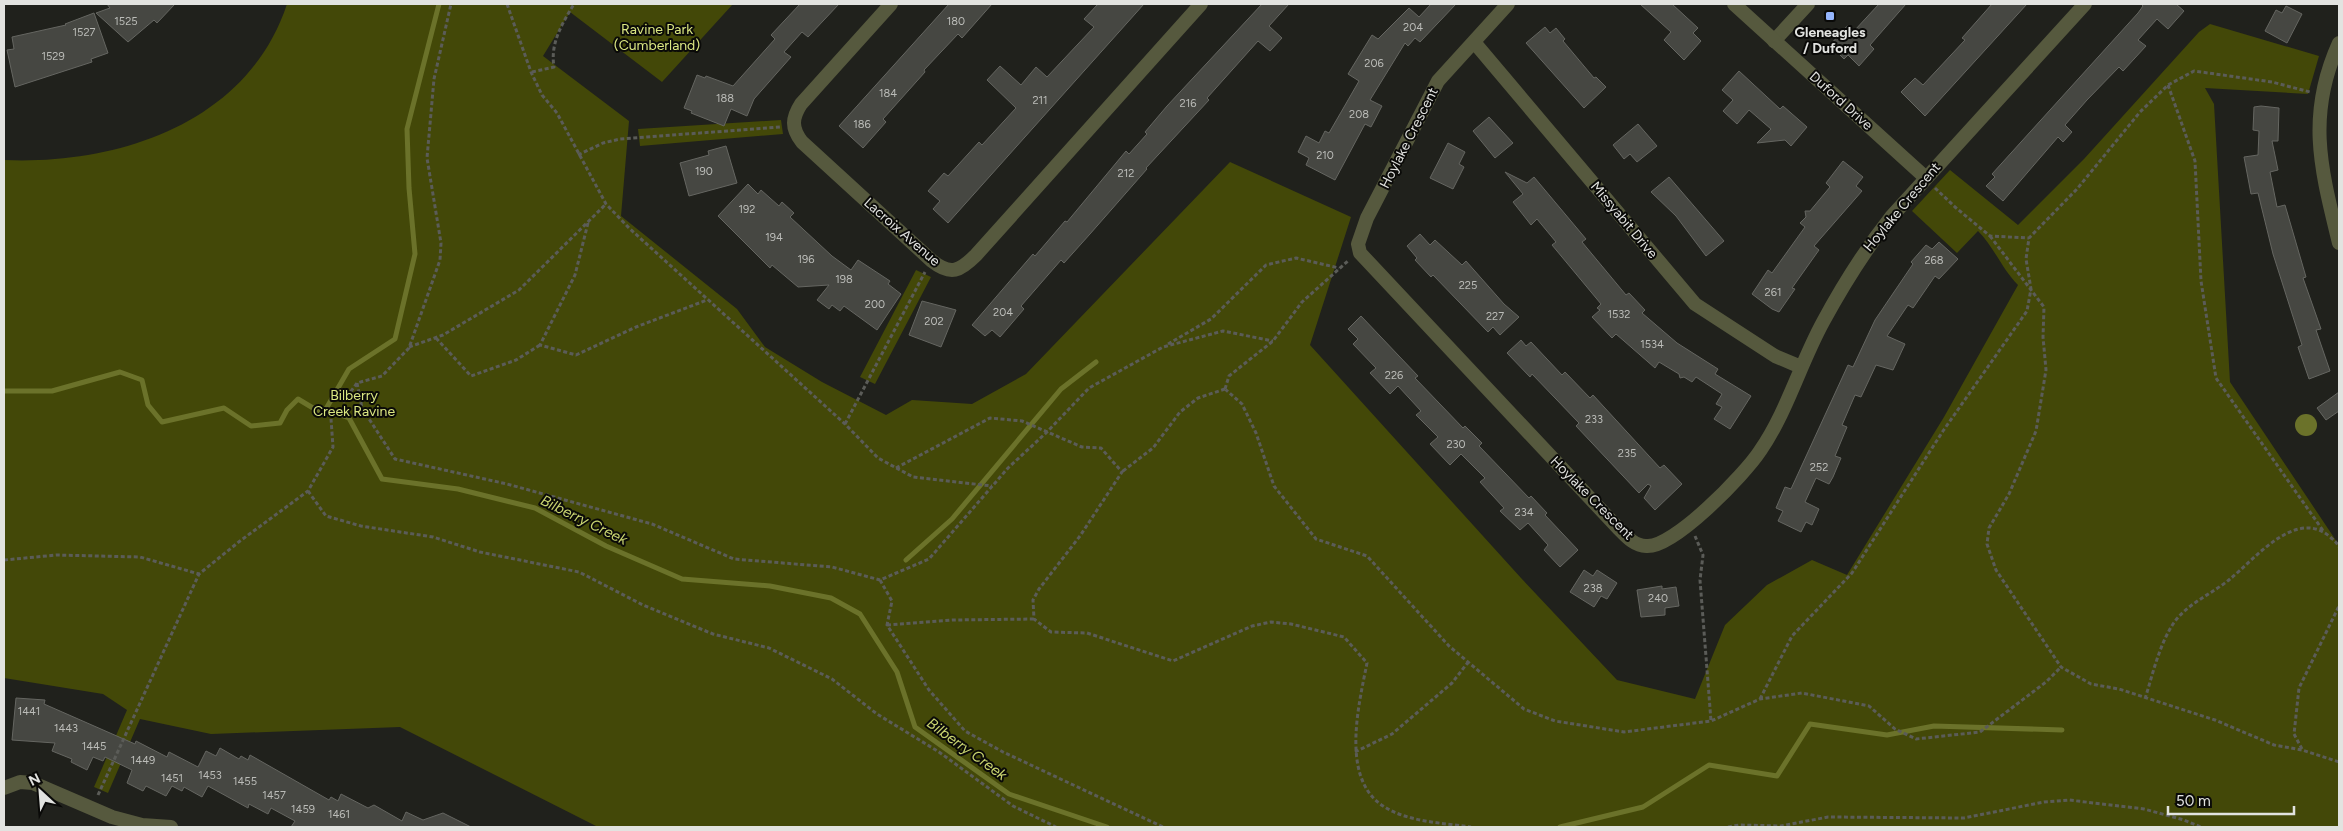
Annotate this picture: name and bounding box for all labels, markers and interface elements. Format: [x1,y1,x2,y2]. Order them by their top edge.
marker: Gleneagles / Duford [1824,10,1836,22]
house number: 1525 [114,15,138,28]
house number: 180 [947,15,965,28]
park label: Ravine Park (Cumberland) [614,21,700,54]
house number: 204 [1403,21,1423,34]
place label: Gleneagles / Duford [1795,24,1866,57]
house number: 1527 [73,26,96,39]
house number: 1529 [41,50,65,63]
house number: 206 [1364,57,1384,70]
street label: Duford Drive [1806,68,1876,134]
street label: Hoylake Crescent [1376,85,1442,191]
house number: 184 [879,87,897,100]
house number: 188 [716,92,734,105]
house number: 211 [1032,94,1048,107]
house number: 216 [1180,97,1196,110]
house number: 208 [1349,108,1369,121]
house number: 186 [853,118,871,131]
house number: 210 [1316,149,1334,162]
street label: Hoylake Crescent [1860,159,1944,255]
house number: 190 [695,165,713,178]
house number: 212 [1118,167,1134,180]
street label: Missyabit Drive [1587,178,1661,262]
street label: Lacroix Avenue [860,194,944,270]
house number: 192 [739,203,755,216]
house number: 194 [765,231,783,244]
house number: 196 [798,253,815,266]
house number: 268 [1924,254,1944,267]
house number: 198 [835,273,853,286]
house number: 225 [1459,279,1477,292]
house number: 261 [1765,286,1781,299]
house number: 200 [865,298,885,311]
house number: 204 [993,306,1013,319]
house number: 1532 [1607,308,1631,321]
house number: 227 [1486,310,1504,323]
house number: 202 [924,315,944,328]
house number: 1534 [1640,338,1664,351]
house number: 226 [1385,369,1403,382]
park label: Bilberry Creek Ravine [313,387,395,420]
house number: 233 [1585,413,1603,426]
house number: 230 [1446,438,1466,451]
house number: 235 [1618,447,1636,460]
street label: Hoylake Crescent [1547,453,1637,543]
house number: 252 [1810,461,1828,474]
water label: Bilberry Creek [538,491,631,549]
house number: 234 [1515,506,1534,519]
house number: 238 [1584,582,1603,595]
house number: 240 [1648,592,1668,605]
house number: 1441 [18,705,40,718]
water label: Bilberry Creek [924,714,1011,784]
house number: 1443 [54,722,78,735]
house number: 1445 [82,740,106,753]
house number: 1449 [131,754,155,767]
north arrow [15,766,65,816]
house number: 1453 [198,769,222,782]
text: N [26,770,43,790]
house number: 1451 [161,772,183,785]
house number: 1455 [233,775,257,788]
scale bar [2168,784,2294,816]
house number: 1457 [262,789,286,802]
text: 50 m [2176,792,2211,810]
house number: 1459 [291,803,315,816]
house number: 1461 [328,808,350,821]

